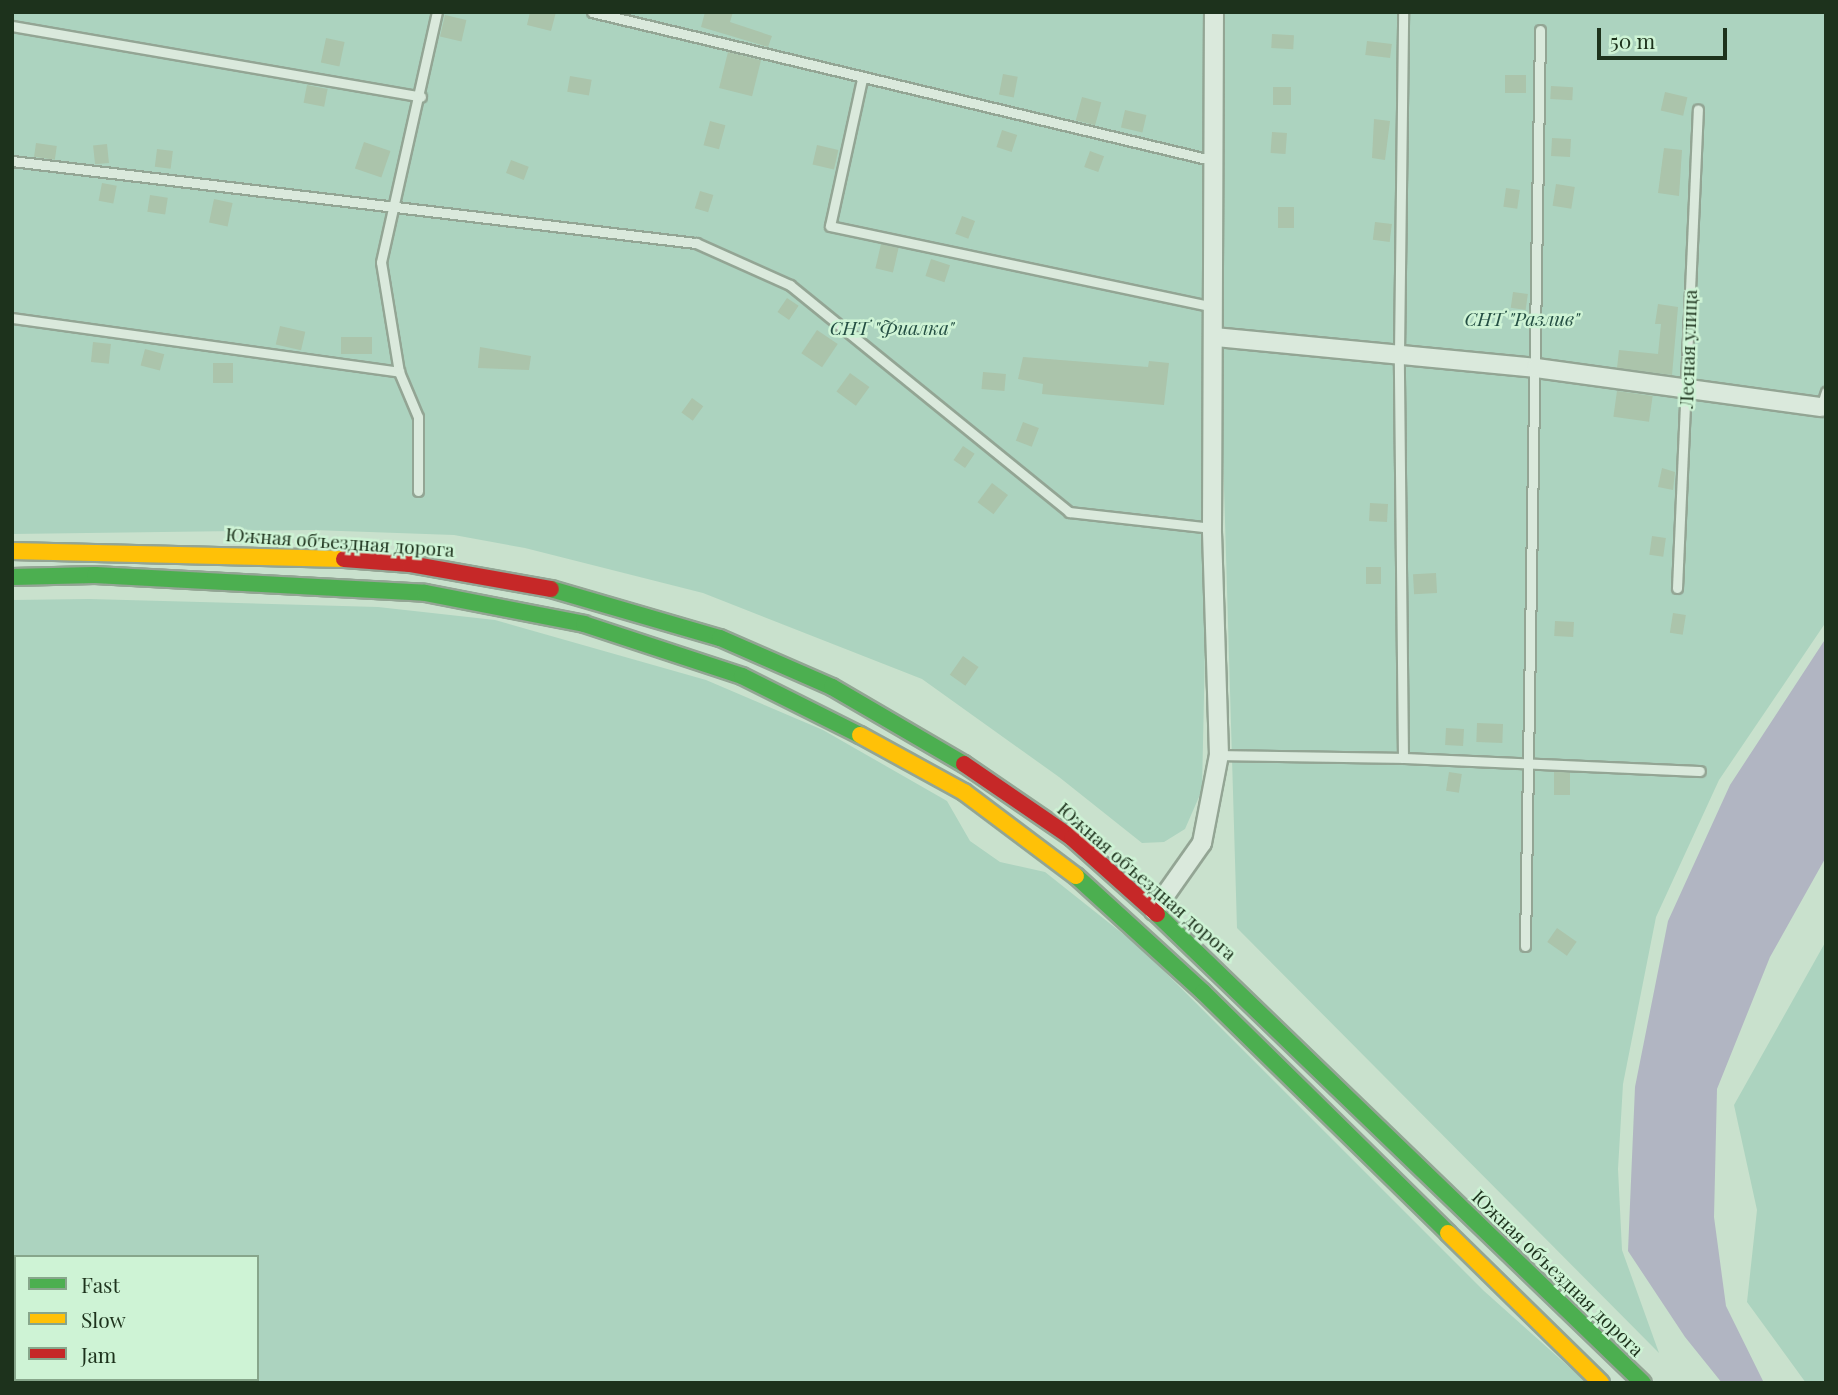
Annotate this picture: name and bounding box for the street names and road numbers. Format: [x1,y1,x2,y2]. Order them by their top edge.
street label: Лесная улица [1675,289,1701,409]
street label: Южная объездная дорога [225,523,455,561]
street label: Южная объездная дорога [1053,797,1241,965]
street label: Южная объездная дорога [1468,1185,1648,1361]

